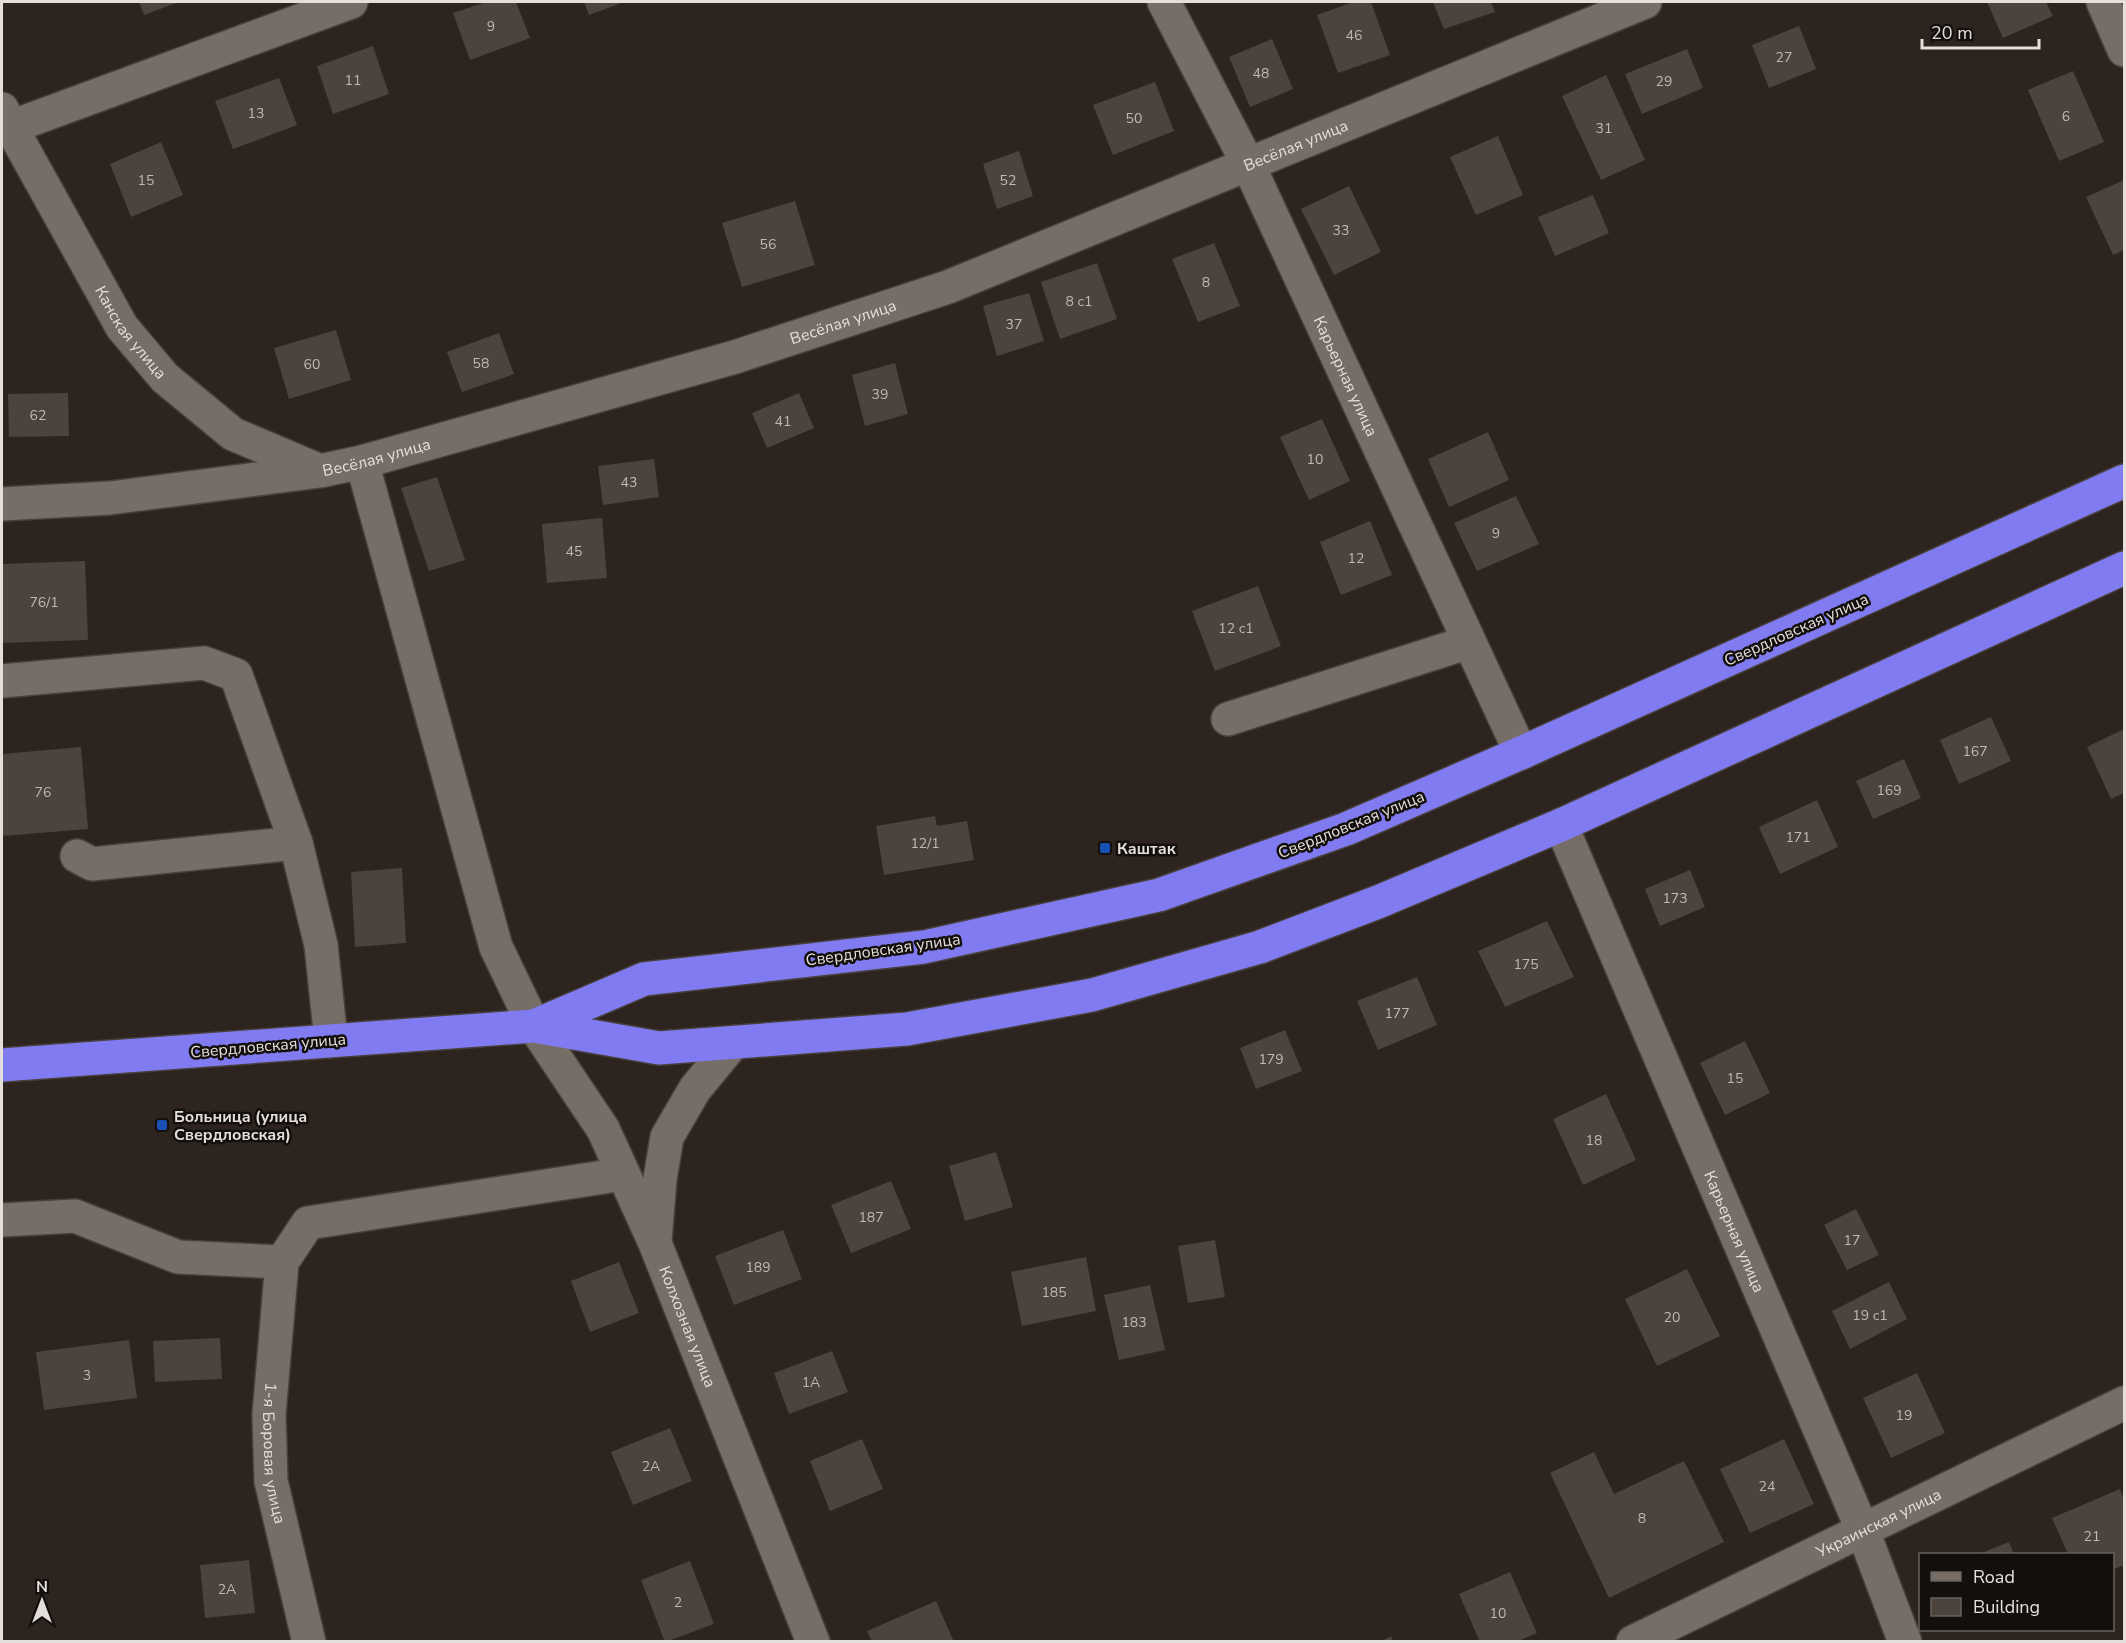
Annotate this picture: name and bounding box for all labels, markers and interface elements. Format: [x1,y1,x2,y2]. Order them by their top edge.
scale bar [1922,12,2039,50]
house number: 9 [487,17,495,36]
text: 20 m [1931,21,1973,45]
house number: 46 [1346,26,1362,45]
house number: 27 [1776,48,1792,67]
house number: 48 [1253,64,1269,83]
house number: 11 [345,71,361,90]
house number: 29 [1656,72,1672,91]
house number: 13 [248,104,264,123]
house number: 6 [2062,107,2070,126]
house number: 50 [1126,109,1142,128]
street label: Весёлая улица [1240,115,1351,177]
house number: 31 [1596,119,1612,138]
house number: 15 [138,171,154,190]
house number: 52 [1000,171,1016,190]
house number: 33 [1333,221,1349,240]
house number: 56 [760,235,776,254]
house number: 8 [1202,273,1210,292]
street label: Канская улица [89,282,171,384]
house number: 8 с1 [1065,292,1093,311]
street label: Весёлая улица [787,295,899,350]
street label: Карьерная улица [1308,312,1383,440]
house number: 37 [1006,315,1022,334]
house number: 58 [473,354,489,373]
house number: 60 [304,355,320,374]
house number: 39 [872,385,888,404]
house number: 62 [30,406,46,425]
house number: 41 [775,412,791,431]
street label: Весёлая улица [320,433,433,482]
house number: 10 [1307,450,1323,469]
house number: 43 [621,473,637,492]
house number: 9 [1492,524,1500,543]
house number: 45 [566,542,582,561]
house number: 12 [1348,549,1364,568]
street label: Свердловская улица [1721,588,1872,672]
house number: 76/1 [29,593,59,612]
house number: 12 с1 [1218,619,1254,638]
house number: 167 [1962,742,1988,761]
house number: 169 [1876,781,1902,800]
house number: 76 [35,783,51,802]
street label: Свердловская улица [1275,785,1428,864]
house number: 171 [1785,828,1811,847]
house number: 12/1 [910,834,940,853]
place label: Каштак [1117,838,1177,860]
marker: Каштак [1098,841,1112,855]
house number: 173 [1662,889,1688,908]
street label: Свердловская улица [804,928,962,972]
house number: 175 [1513,955,1539,974]
house number: 177 [1384,1004,1410,1023]
street label: Свердловская улица [189,1028,347,1064]
house number: 179 [1258,1050,1284,1069]
house number: 15 [1727,1069,1743,1088]
place label: Больница (улица Свердловская) [174,1106,307,1146]
marker: Больница (улица Свердловская) [155,1118,169,1132]
house number: 18 [1586,1131,1602,1150]
street label: Карьерная улица [1698,1167,1770,1296]
house number: 187 [858,1208,884,1227]
house number: 17 [1844,1231,1860,1250]
house number: 189 [745,1258,771,1277]
street label: Колхозная улица [653,1263,721,1391]
house number: 185 [1041,1283,1067,1302]
house number: 19 с1 [1852,1306,1888,1325]
house number: 20 [1664,1308,1680,1327]
house number: 183 [1121,1313,1147,1332]
house number: 3 [83,1366,91,1385]
house number: 1А [802,1373,820,1392]
street label: 1-я Боровая улица [257,1381,291,1526]
house number: 19 [1896,1406,1912,1425]
house number: 2А [642,1457,660,1476]
house number: 24 [1759,1477,1775,1496]
street label: Украинская улица [1812,1484,1945,1564]
house number: 8 [1638,1509,1646,1528]
house number: 21 [2084,1527,2100,1546]
legend [1919,1553,2114,1631]
text: Road [1973,1565,2015,1589]
north arrow [12,1571,72,1631]
text: N [36,1576,48,1598]
house number: 2А [218,1580,236,1599]
house number: 2 [674,1593,682,1612]
text: Building [1973,1595,2040,1619]
house number: 10 [1490,1604,1506,1623]

